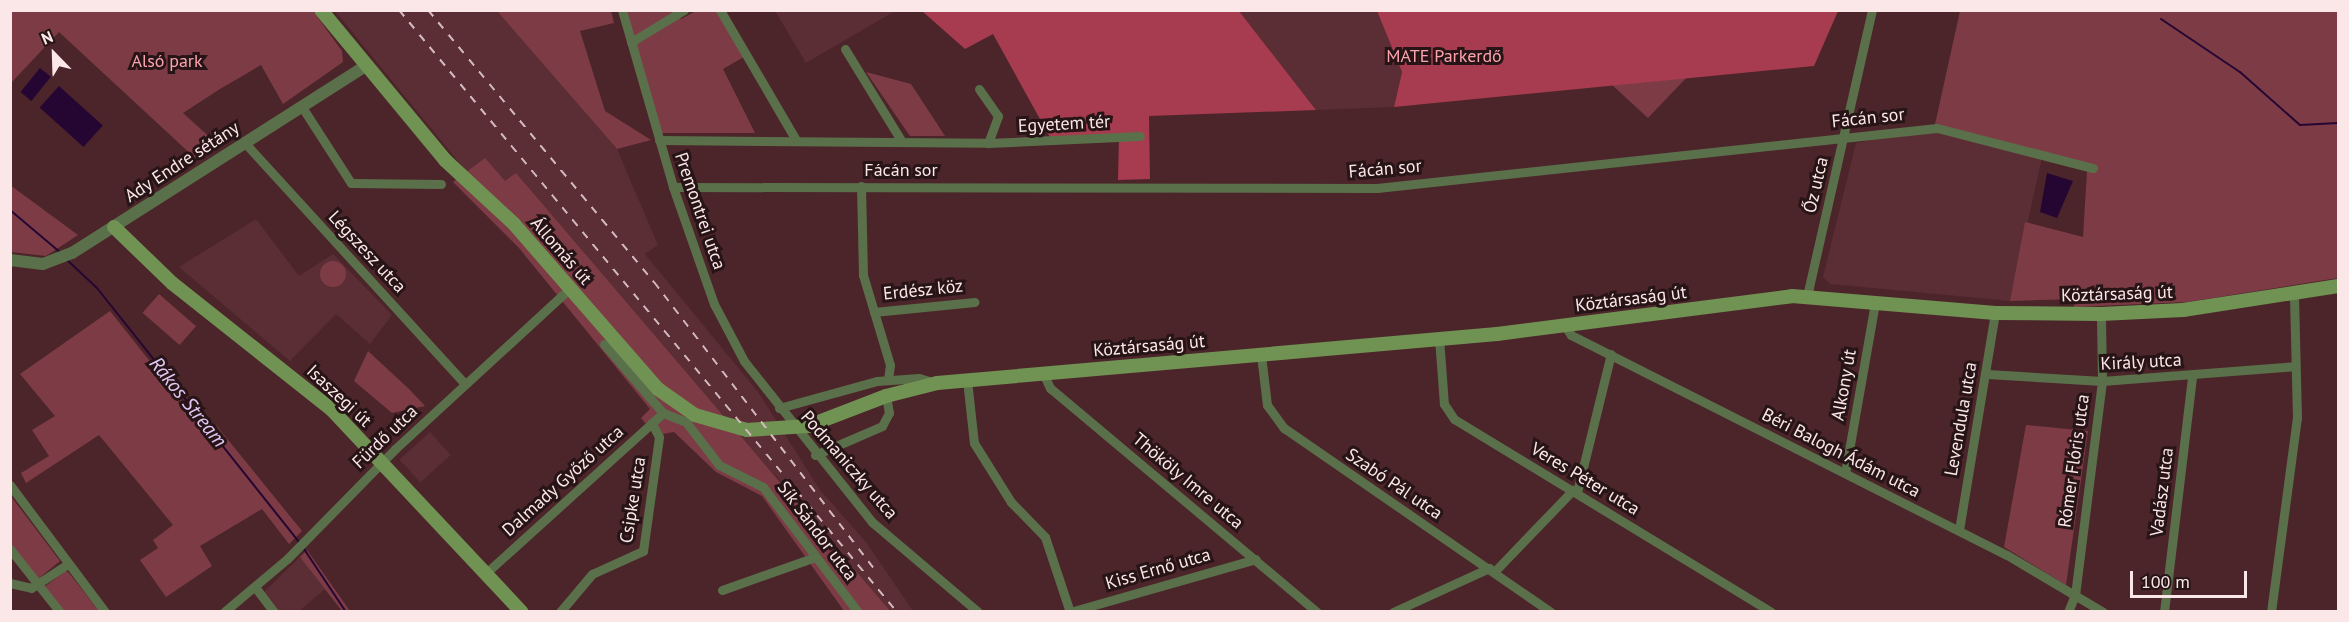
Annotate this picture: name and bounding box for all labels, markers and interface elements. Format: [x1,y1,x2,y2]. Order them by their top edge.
north arrow [24,24,84,84]
text: N [38,26,56,49]
park label: MATE Parkerdő [1386,45,1502,67]
park label: Alsó park [131,50,203,72]
street label: Fácán sor [1830,103,1906,133]
street label: Egyetem tér [1017,111,1111,137]
street label: Ady Endre sétány [120,117,244,207]
street label: Premontrei utca [670,150,730,272]
street label: Fácán sor [1348,155,1422,183]
street label: Őz utca [1799,155,1833,215]
street label: Fácán sor [864,159,938,181]
street label: Légszesz utca [323,206,411,298]
street label: Állomás út [526,213,596,289]
street label: Erdész köz [882,275,964,305]
street label: Köztársaság út [1574,281,1688,317]
street label: Köztársaság út [2061,281,2173,307]
street label: Köztársaság út [1092,330,1206,362]
street label: Alkony út [1827,347,1861,423]
street label: Király utca [2100,349,2182,375]
water label: Rákos Stream [144,352,232,452]
street label: Isaszegi út [302,360,376,432]
street label: Levendula utca [1940,360,1982,478]
street label: Rómer Flóris utca [2054,393,2094,529]
street label: Fürdő utca [348,401,422,473]
street label: Béri Balogh Ádám utca [1758,404,1924,502]
street label: Podmaniczky utca [796,406,902,524]
street label: Dalmady Győző utca [498,421,628,541]
street label: Thököly Imre utca [1128,428,1248,534]
street label: Veres Péter utca [1527,438,1643,520]
street label: Szabó Pál utca [1342,444,1446,524]
street label: Vadász utca [2146,446,2178,538]
street label: Csipke utca [616,455,650,545]
street label: Sík Sándor utca [773,477,861,585]
street label: Kiss Ernő utca [1103,544,1213,594]
scale bar [2133,559,2250,597]
text: 100 m [2141,570,2190,593]

